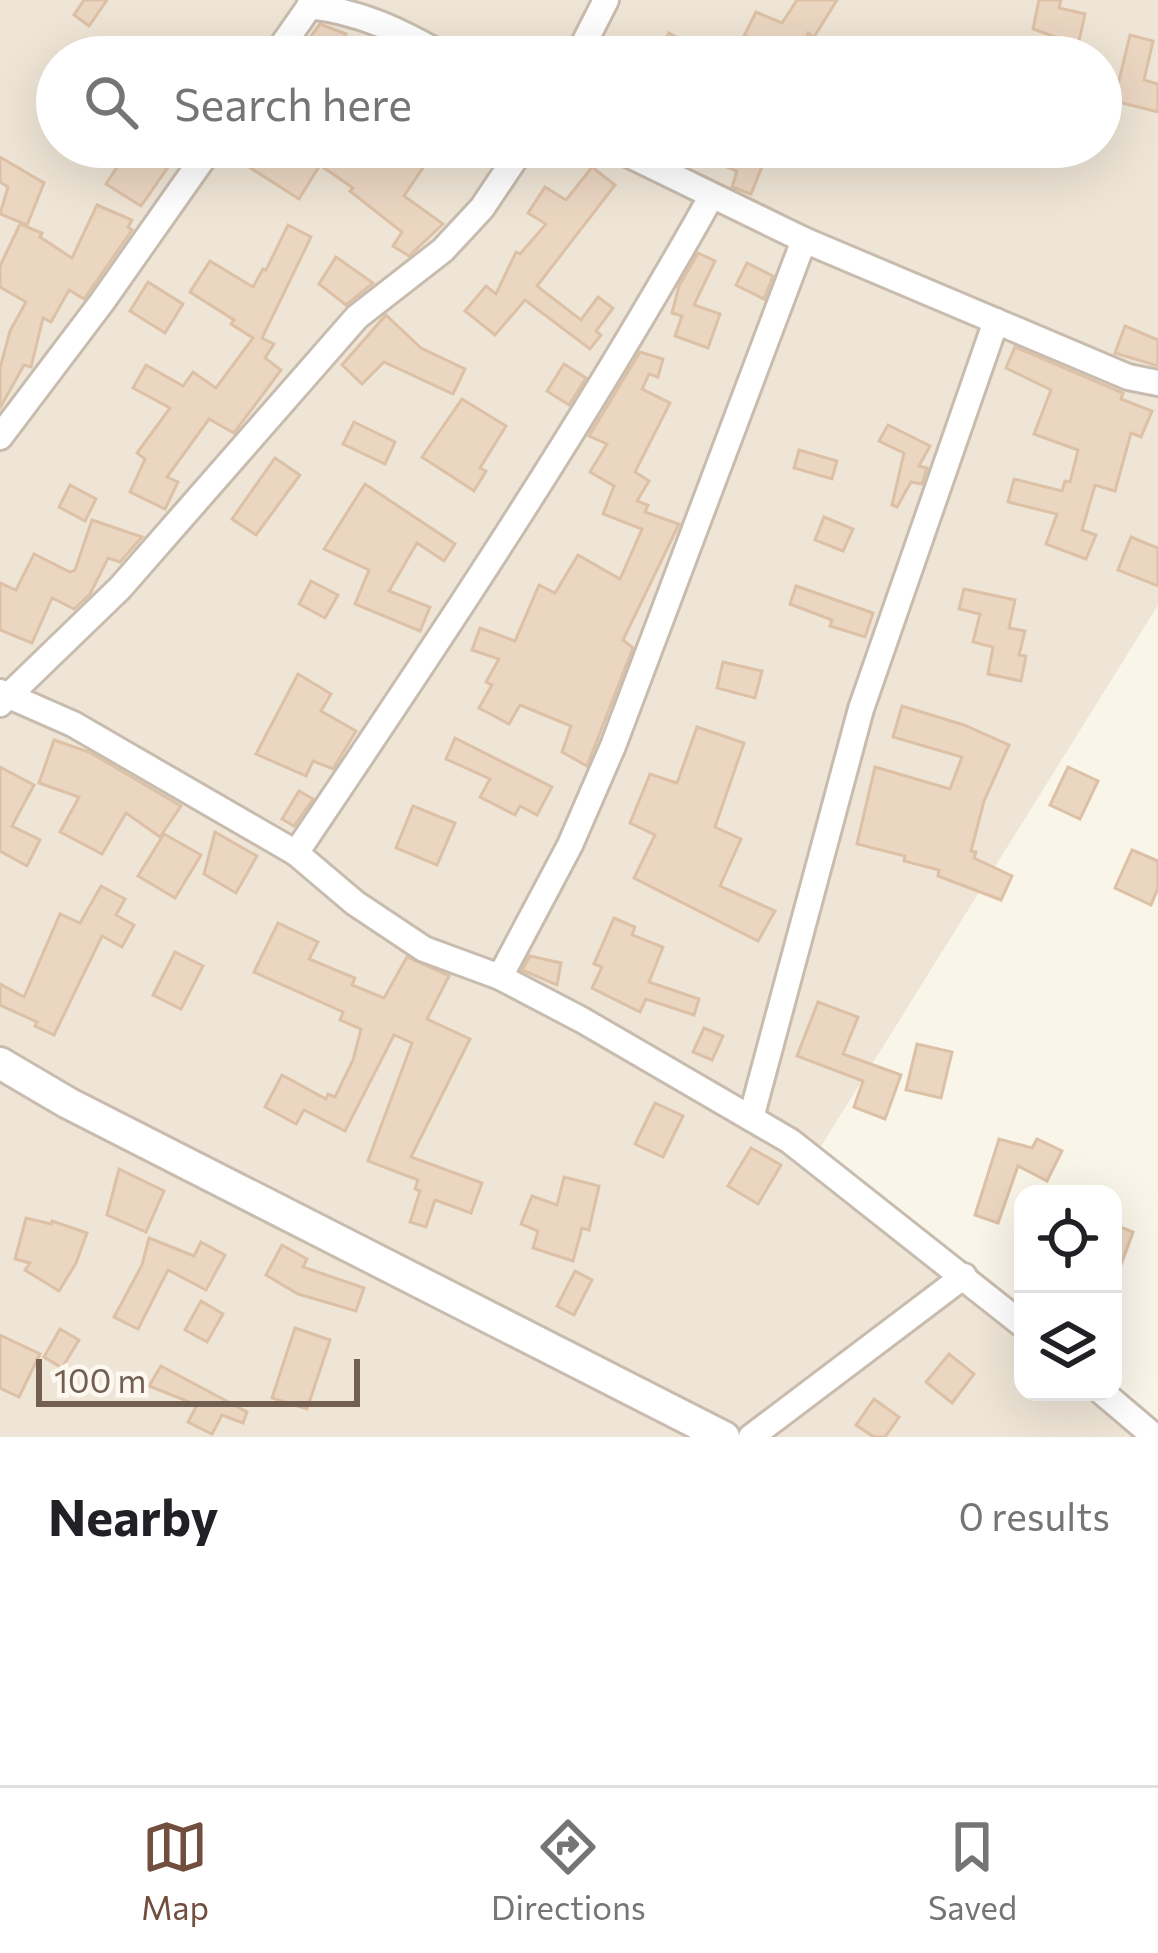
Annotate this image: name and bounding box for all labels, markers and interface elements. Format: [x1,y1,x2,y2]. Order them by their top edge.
search box [36,36,1122,168]
icon: search [78,69,144,135]
text: Search here [174,75,412,130]
map controls [1014,1185,1122,1401]
button: locate [1014,1185,1122,1293]
button: layers [1014,1293,1122,1401]
scale bar [36,1353,360,1406]
text: 100 m [54,1359,146,1400]
text: Nearby [48,1484,218,1547]
text: 0 results [958,1491,1110,1539]
tab: Map [141,1814,209,1927]
tab: Directions [491,1814,646,1927]
tab: Saved [928,1814,1017,1927]

